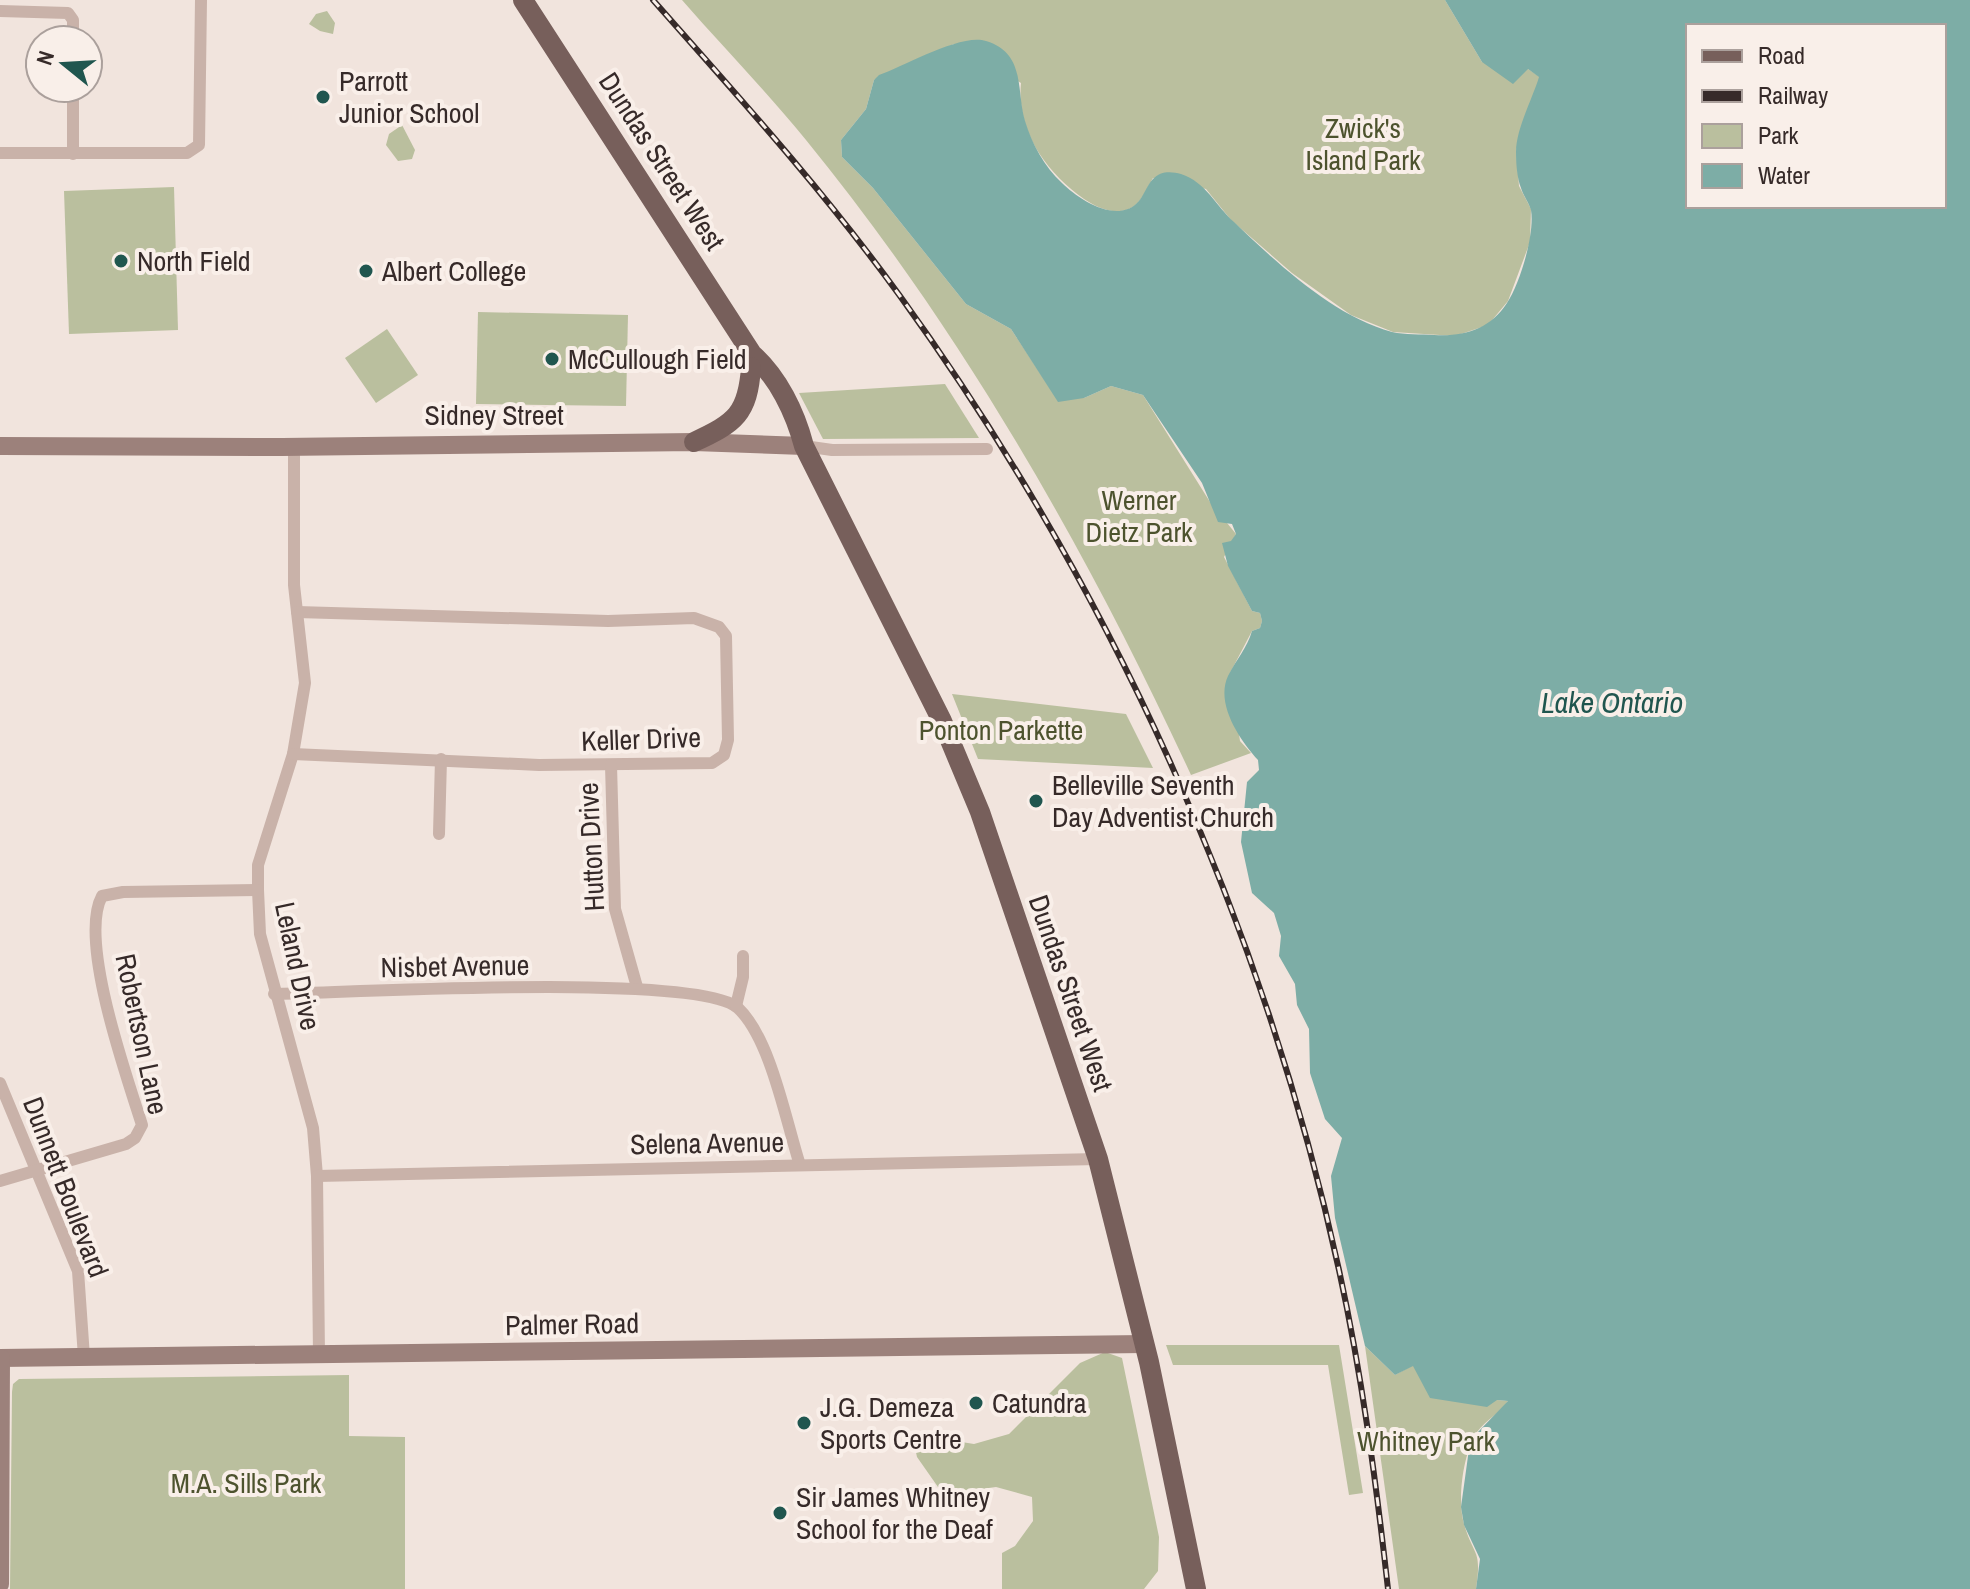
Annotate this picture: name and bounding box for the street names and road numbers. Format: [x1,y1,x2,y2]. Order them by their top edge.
street label: Dundas Street West [590,65,734,257]
street label: Sidney Street [424,396,564,434]
street label: Keller Drive [580,718,702,760]
street label: Hutton Drive [569,782,613,912]
street label: Dundas Street West [1020,890,1122,1096]
street label: Leland Drive [266,898,330,1034]
street label: Nisbet Avenue [380,946,530,986]
street label: Robertson Lane [106,950,178,1118]
street label: Dunnett Boulevard [14,1091,118,1283]
street label: Selena Avenue [630,1123,784,1163]
street label: Palmer Road [505,1304,639,1344]

